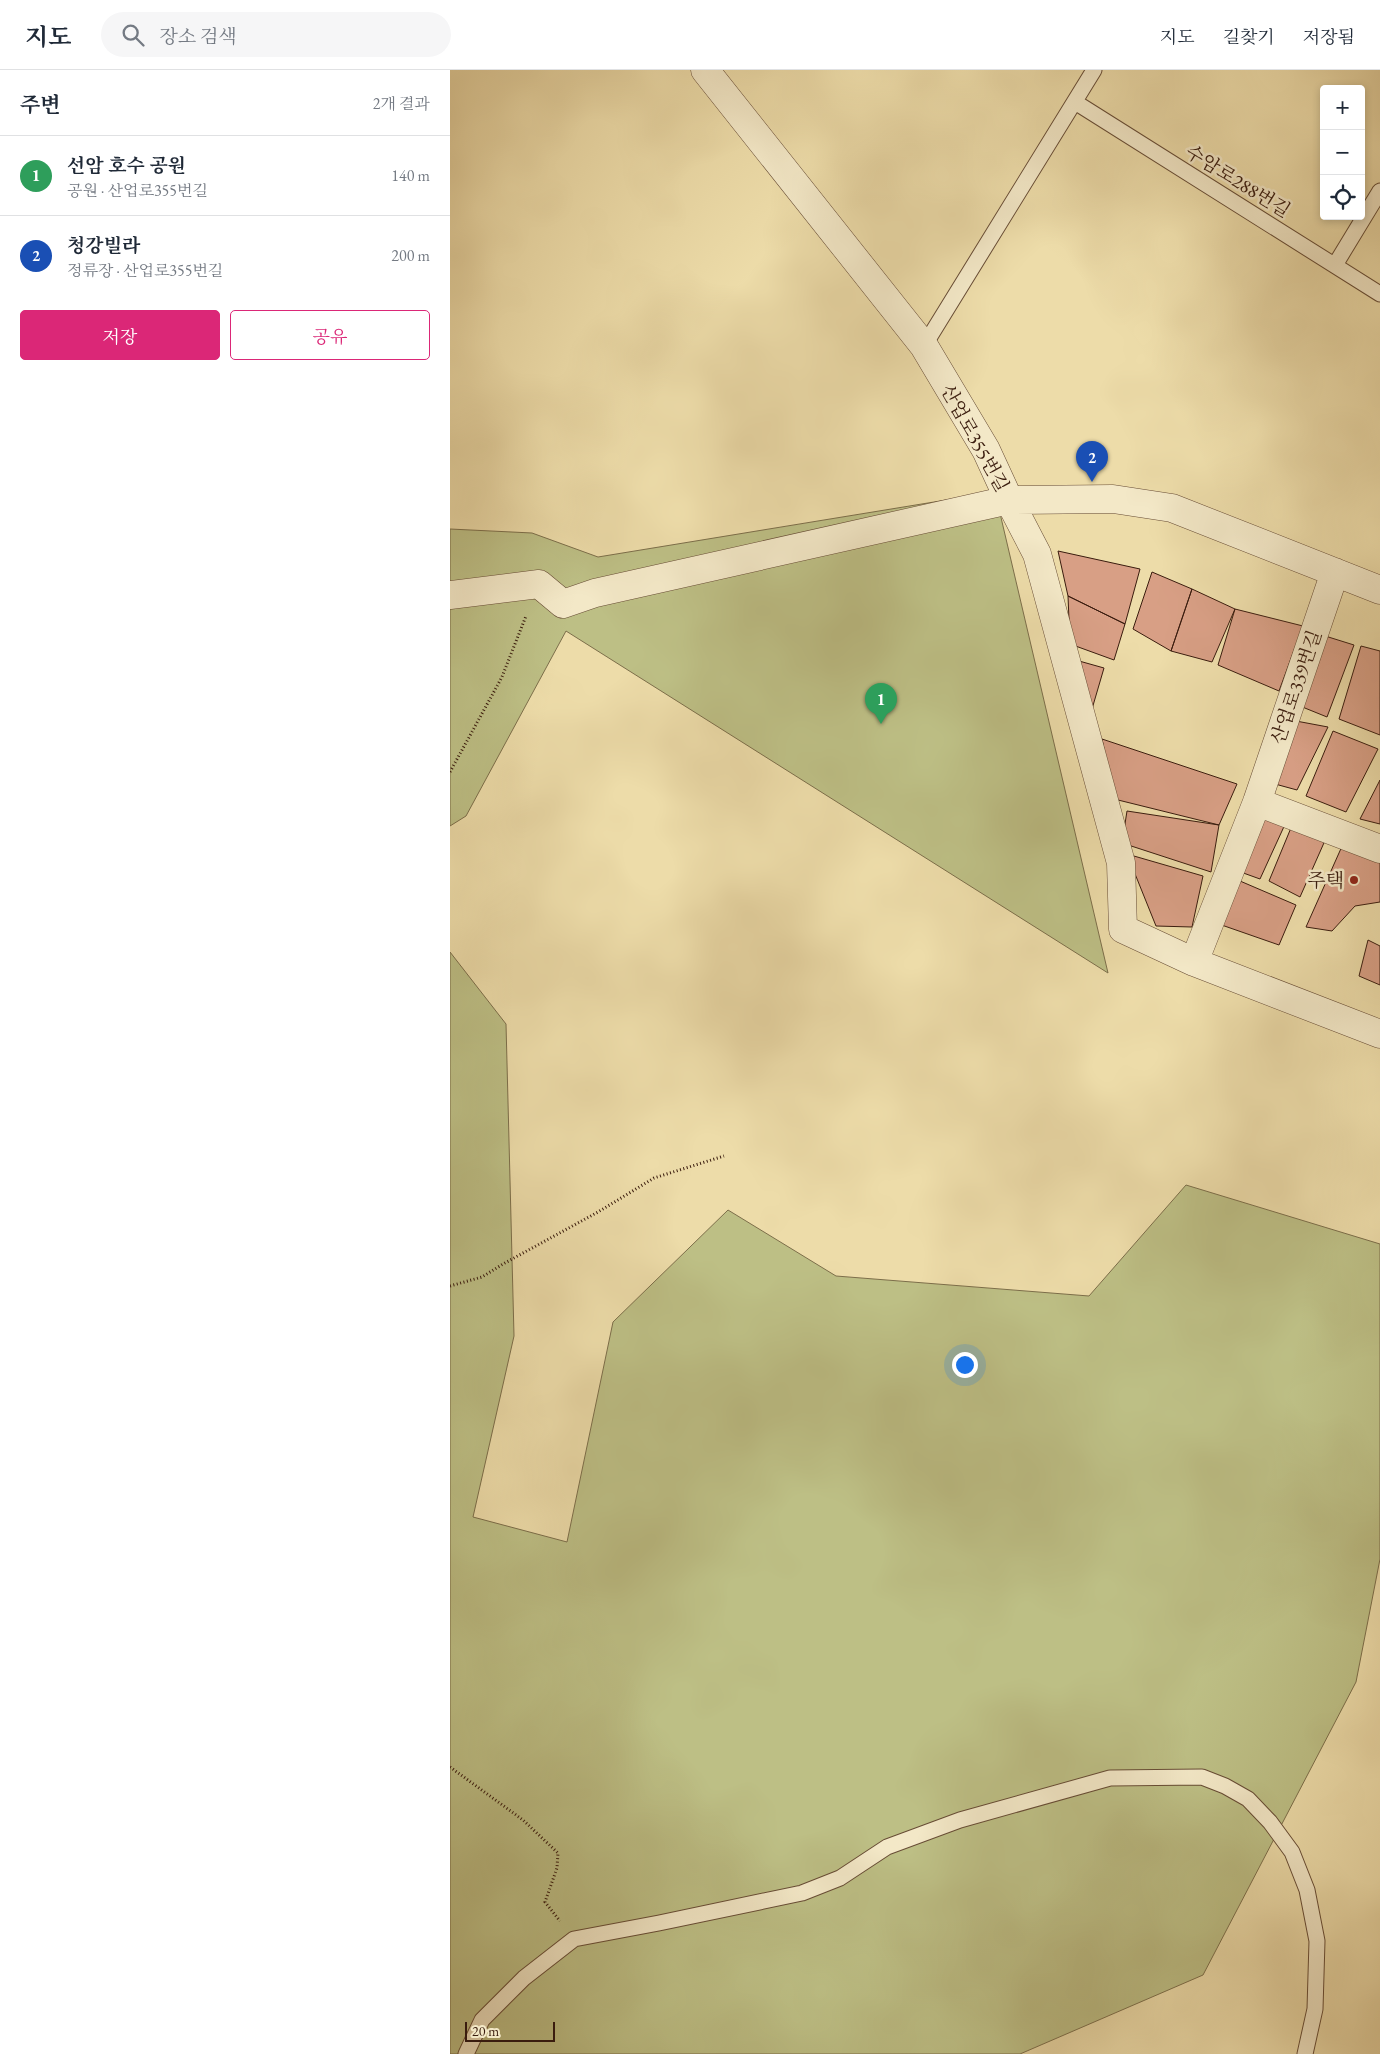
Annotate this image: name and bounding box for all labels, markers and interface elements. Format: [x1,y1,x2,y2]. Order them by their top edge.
search box [101,12,451,57]
text: 지도 [25,21,71,52]
icon: search [119,21,147,49]
text: 장소 검색 [159,24,237,49]
text: 지도 [1160,25,1195,48]
text: 길찾기 [1223,25,1275,48]
text: 저장됨 [1303,25,1355,48]
map controls [1320,85,1365,220]
button: + [1320,85,1365,130]
text: 주변 [20,91,61,118]
text: 2개 결과 [373,93,430,114]
button: − [1320,130,1365,175]
street label: 수암로288번길 [1181,139,1295,223]
text: 선암 호수 공원 [67,153,186,178]
text: 1 [32,165,40,186]
text: 140 m [391,165,430,186]
button: locate [1320,175,1365,220]
text: 공원 · 산업로355번길 [67,180,208,201]
text: 청강빌라 [67,233,140,258]
text: 2 [32,245,40,266]
text: 200 m [391,245,430,266]
text: 정류장 · 산업로355번길 [67,260,223,281]
button: 저장 [20,310,220,360]
button: 공유 [230,310,430,360]
street label: 산업로355번길 [935,380,1015,496]
pin: 2 [1076,441,1108,482]
street label: 산업로339번길 [1265,627,1327,747]
pin: 1 [865,683,897,724]
place label: 주택 [1307,868,1344,893]
marker: 주택 [1348,874,1360,886]
your location [952,1352,978,1378]
scale bar [465,2019,555,2042]
text: 20 m [472,2022,499,2040]

